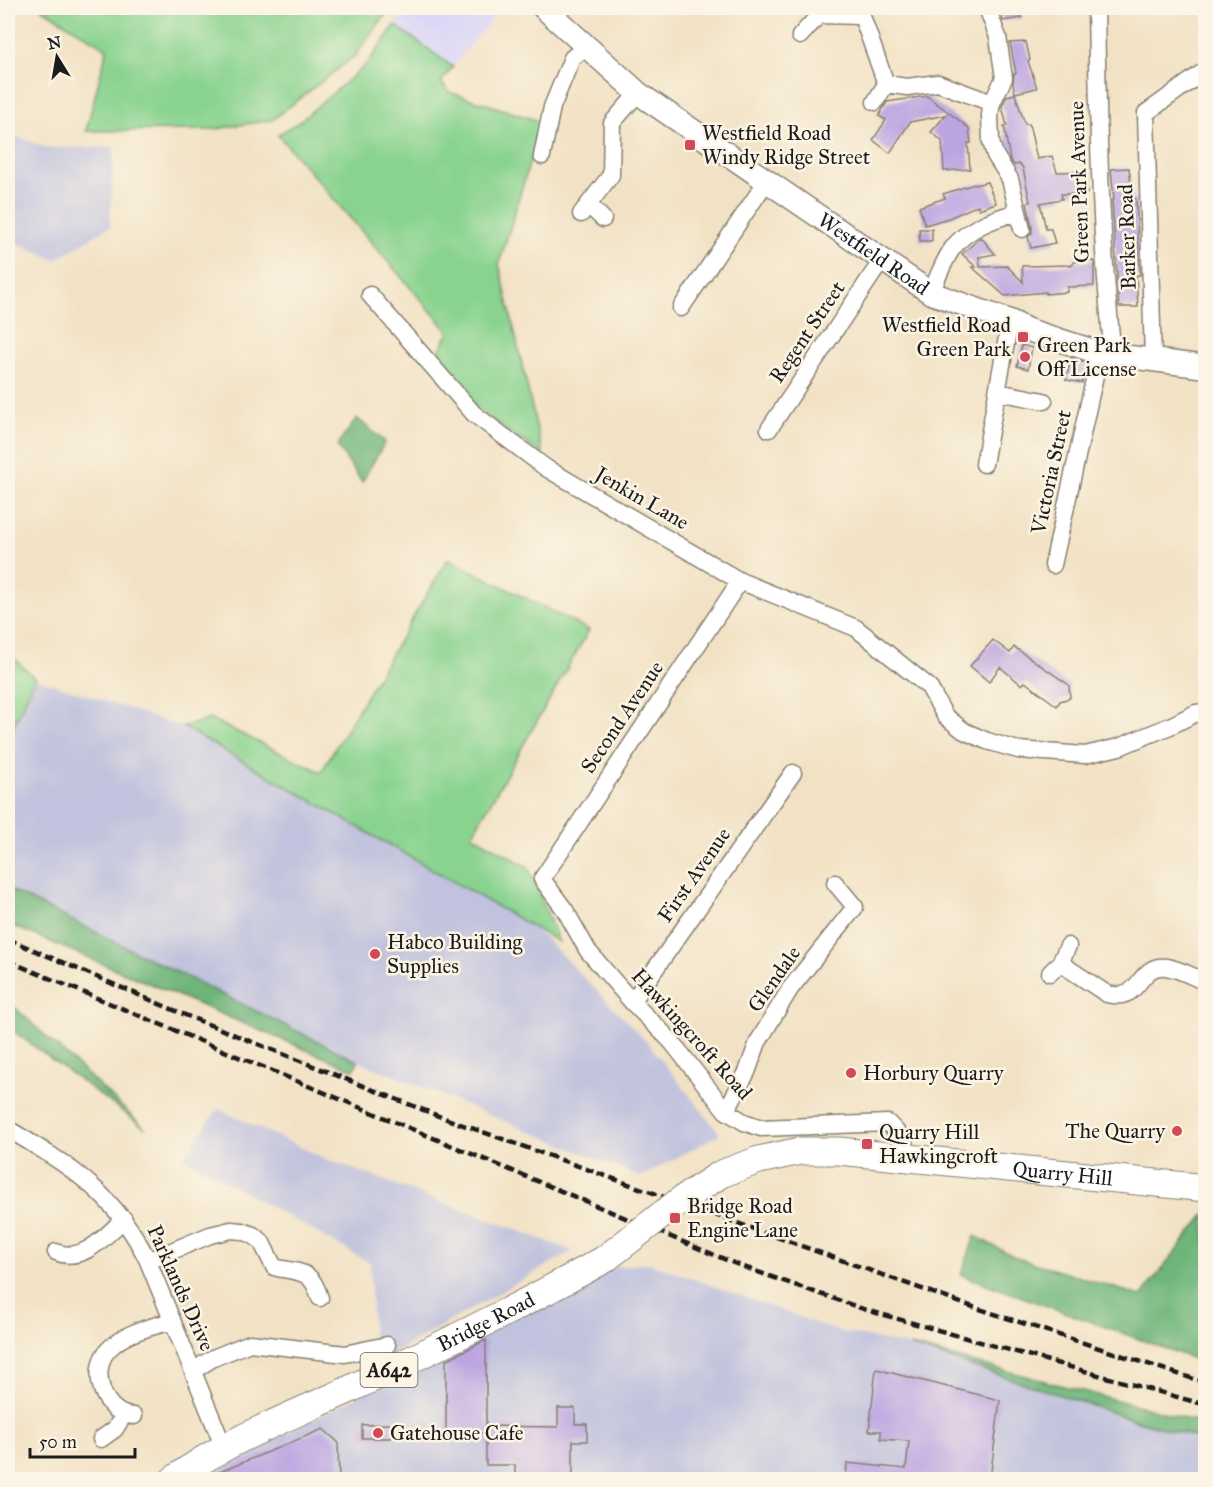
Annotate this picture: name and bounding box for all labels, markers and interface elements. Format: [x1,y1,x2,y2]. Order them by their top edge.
north arrow [27,27,87,87]
text: N [46,32,63,53]
street label: Green Park Avenue [1063,100,1095,263]
place label: Westfield Road Windy Ridge Street [702,120,871,170]
marker: Westfield Road Windy Ridge Street [683,138,697,152]
street label: Barker Road [1112,183,1142,290]
street label: Westfield Road [813,207,935,301]
street label: Regent Street [763,276,851,388]
place label: Westfield Road Green Park [882,312,1011,362]
marker: Westfield Road Green Park [1016,330,1030,344]
place label: Green Park Off License [1037,332,1137,382]
marker: Green Park Off License [1018,350,1032,364]
street label: Victoria Street [1025,407,1077,538]
street label: Jenkin Lane [589,460,694,535]
street label: Second Avenue [575,656,669,778]
street label: First Avenue [652,822,736,928]
place label: Habco Building Supplies [387,929,522,979]
street label: Glendale [742,941,806,1017]
marker: Habco Building Supplies [368,947,382,961]
street label: Hawkingcroft Road [626,963,758,1106]
place label: Horbury Quarry [863,1060,1005,1086]
marker: Horbury Quarry [844,1066,858,1080]
place label: The Quarry [1065,1118,1166,1144]
place label: Quarry Hill Hawkingcroft [879,1119,999,1169]
marker: The Quarry [1170,1124,1184,1138]
marker: Quarry Hill Hawkingcroft [860,1137,874,1151]
street label: Quarry Hill [1011,1156,1114,1192]
place label: Bridge Road Engine Lane [687,1193,798,1243]
marker: Bridge Road Engine Lane [668,1211,682,1225]
street label: Parklands Drive [142,1221,220,1355]
street label: Bridge Road [433,1286,539,1358]
road number: A642 [360,1353,418,1387]
place label: Gatehouse Cafe [390,1420,524,1446]
scale bar [30,1421,135,1459]
marker: Gatehouse Cafe [371,1426,385,1440]
text: 50 m [39,1431,77,1453]

